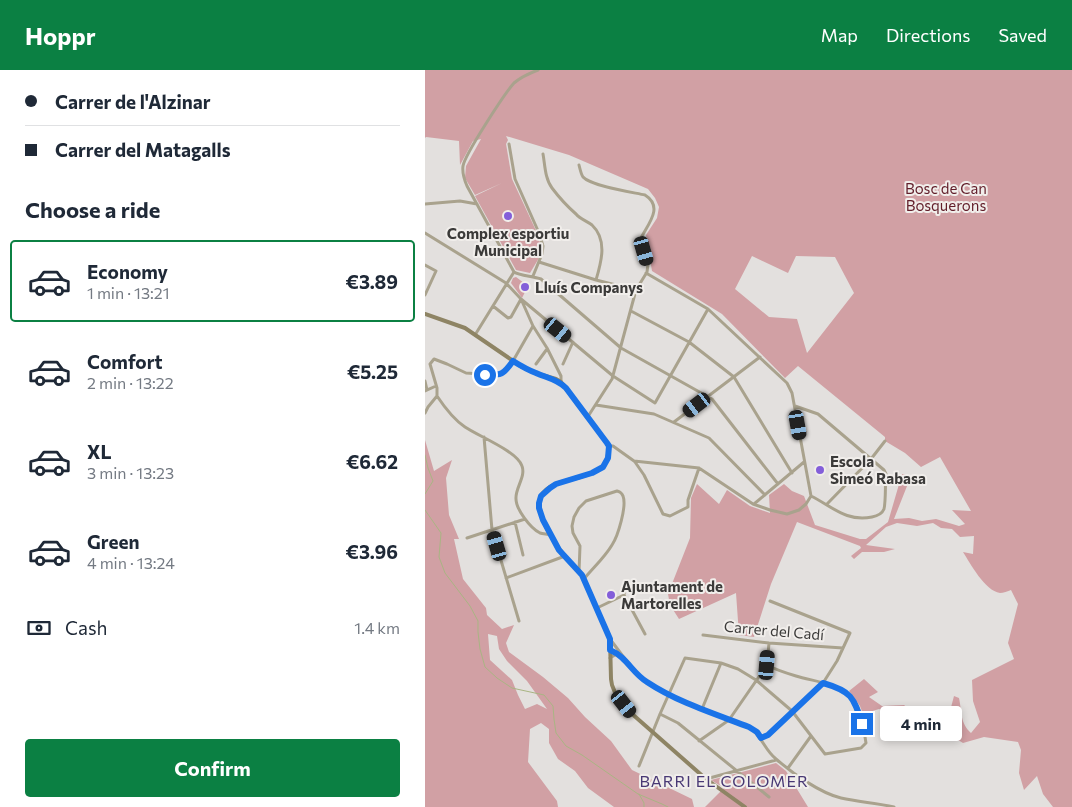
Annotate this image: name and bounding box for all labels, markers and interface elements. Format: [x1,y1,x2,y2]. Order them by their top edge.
text: Hoppr [25,21,96,50]
text: Map [821,24,858,46]
text: Directions [886,24,970,46]
text: Saved [998,24,1047,46]
text: Carrer de l'Alzinar [55,90,211,113]
text: Carrer del Matagalls [55,138,231,161]
park label: Bosc de Can Bosquerons [905,179,987,214]
text: Choose a ride [25,196,160,223]
marker: Complex esportiu Municipal [502,210,514,222]
place label: Complex esportiu Municipal [447,224,569,259]
car [632,235,655,267]
icon: car [27,259,72,304]
text: Economy [87,260,168,283]
text: €3.89 [346,270,398,293]
place label: Lluís Companys [535,278,643,296]
marker: Lluís Companys [519,281,531,293]
text: 1 min · 13:21 [87,283,170,302]
car [541,315,574,345]
icon: car [27,349,72,394]
text: Comfort [87,350,163,373]
text: €5.25 [347,360,398,383]
route start [474,364,496,386]
text: 2 min · 13:22 [87,373,174,392]
car [680,390,713,420]
car [788,409,807,441]
icon: car [27,439,72,484]
text: XL [87,440,112,463]
text: €6.62 [346,450,398,473]
place label: Escola Simeó Rabasa [830,452,926,487]
text: 3 min · 13:23 [87,463,174,482]
marker: Escola Simeó Rabasa [814,464,826,476]
icon: car [27,529,72,574]
text: Green [87,530,139,553]
car [485,530,508,562]
text: €3.96 [346,540,398,563]
text: 4 min · 13:24 [87,553,175,572]
place label: Ajuntament de Martorelles [621,577,723,612]
marker: Ajuntament de Martorelles [605,589,617,601]
icon: cash [25,614,53,642]
text: Cash [65,616,107,639]
street label: Carrer del Cadí [723,617,826,643]
text: 1.4 km [354,618,400,637]
car [758,649,775,681]
car [608,688,639,720]
callout: 4 min [879,706,962,742]
route end [851,713,873,735]
text: 4 min [901,714,941,733]
button: Confirm [25,739,400,797]
district label: BARRI EL COLOMER [639,771,809,790]

